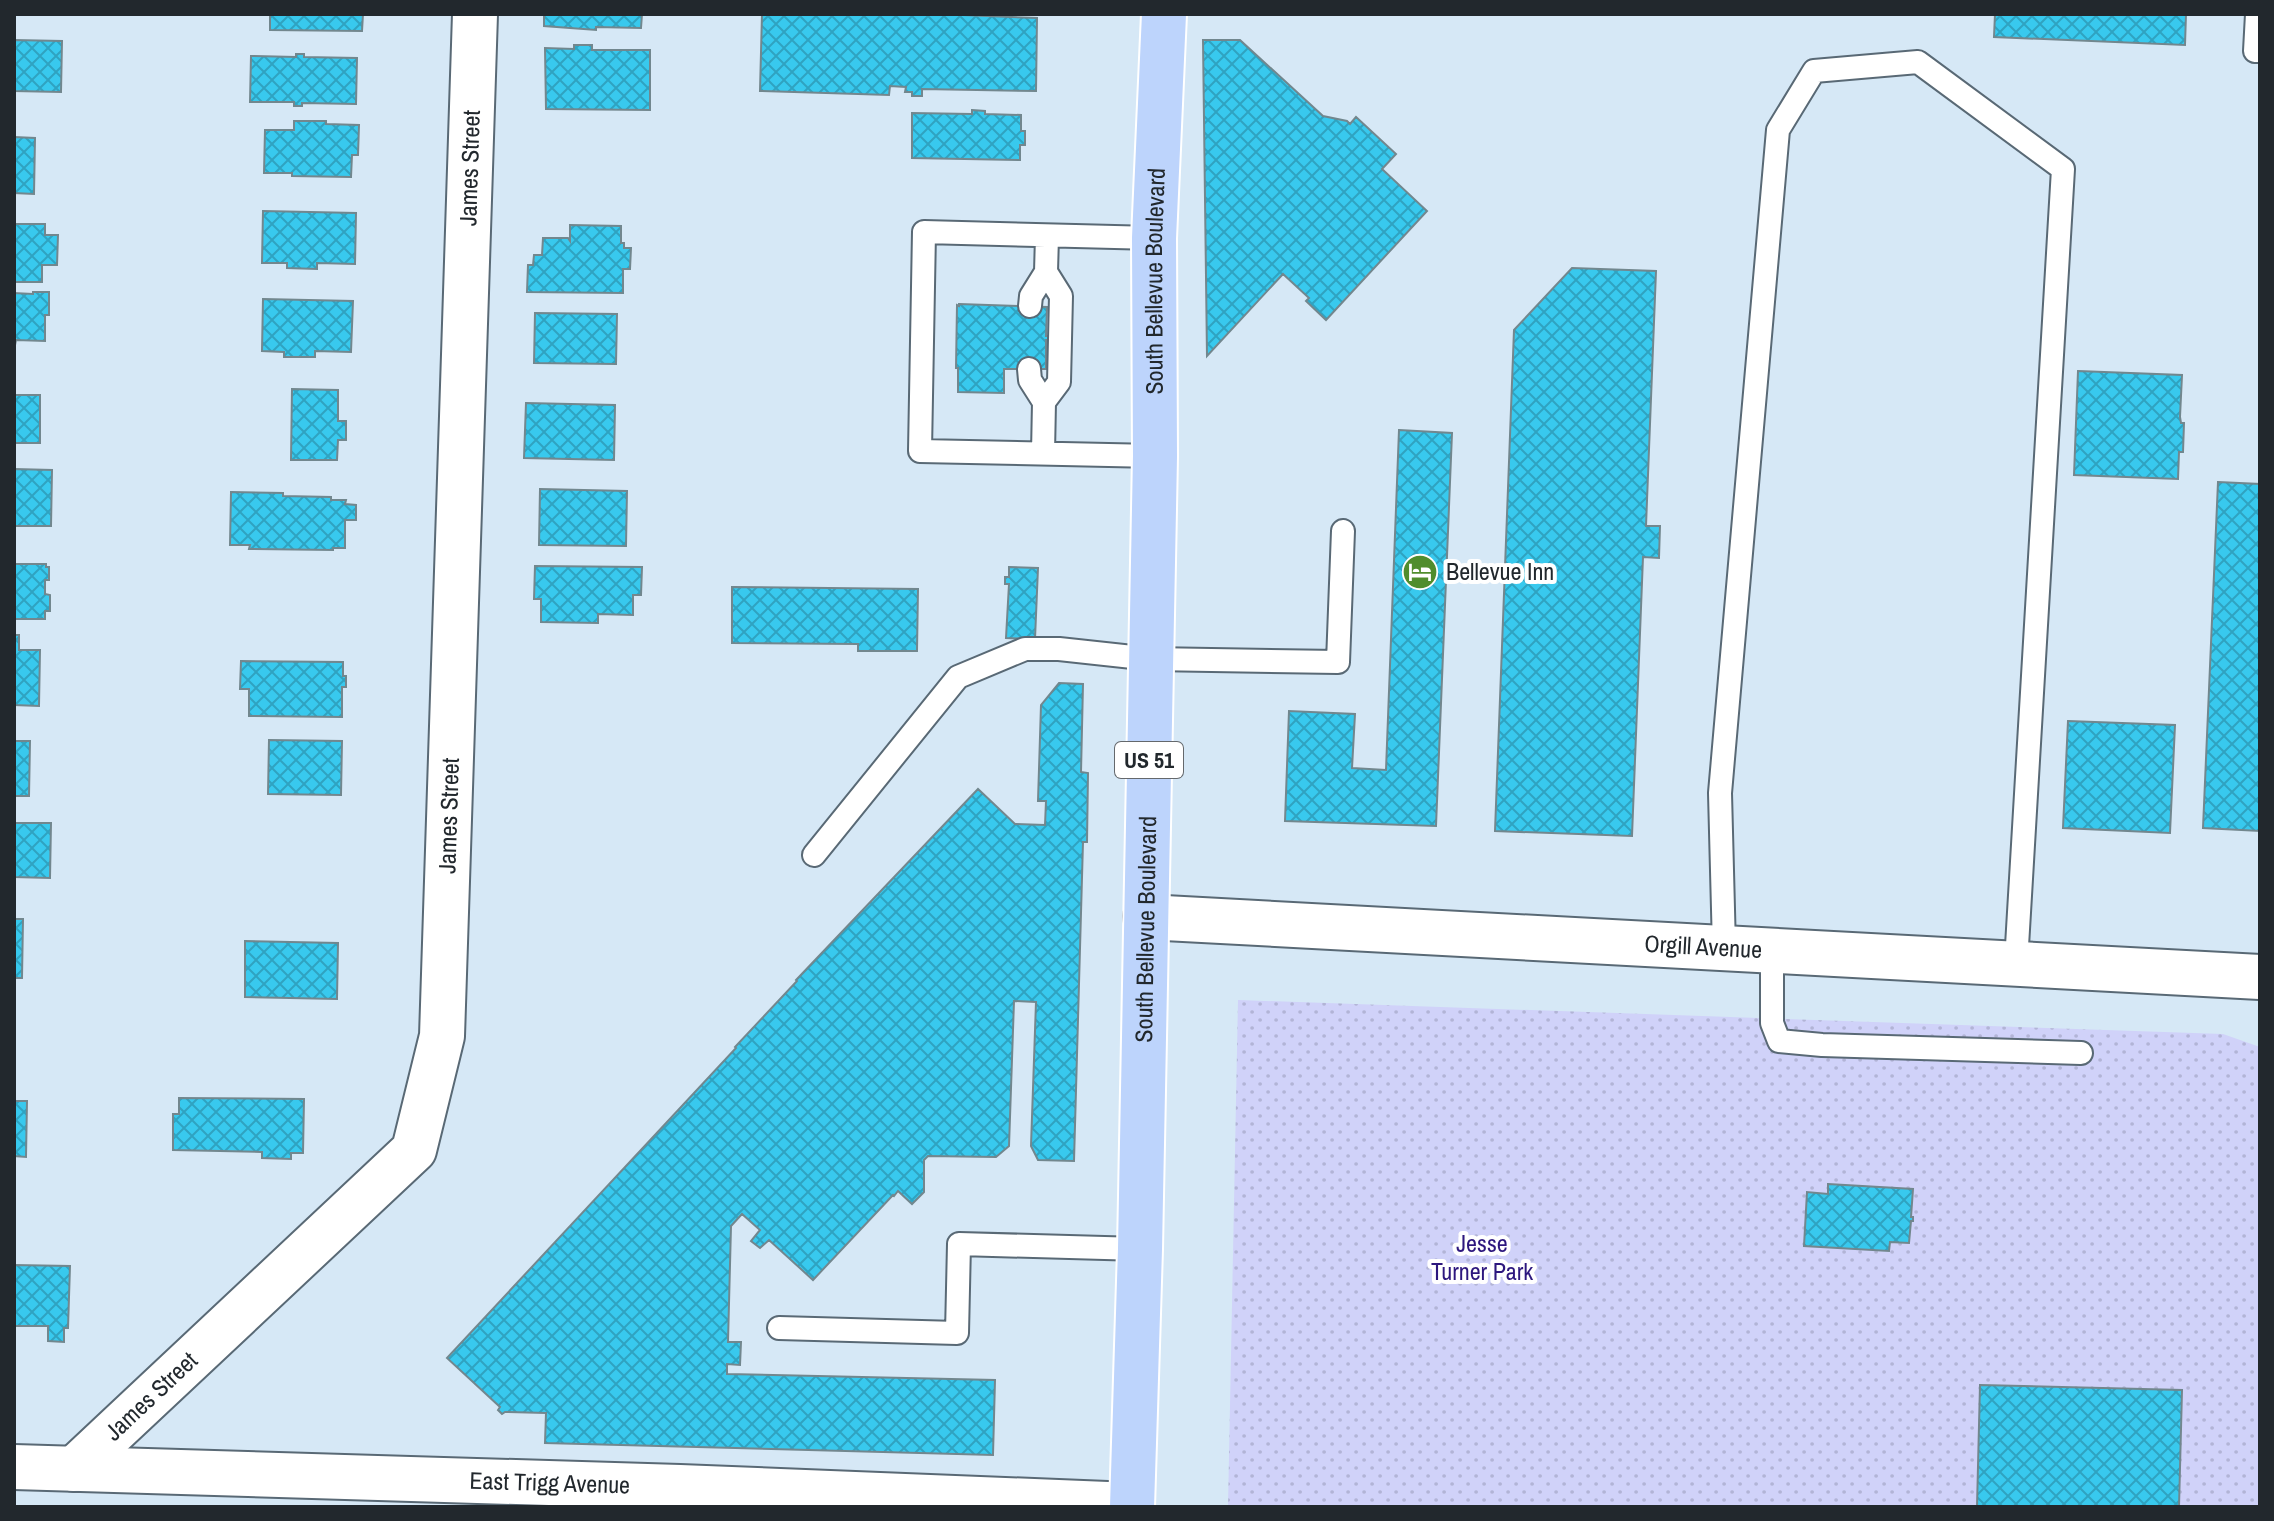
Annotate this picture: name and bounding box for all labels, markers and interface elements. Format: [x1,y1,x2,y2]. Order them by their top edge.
street label: James Street [451,109,487,227]
street label: South Bellevue Boulevard [1137,167,1172,395]
hotel icon: Bellevue Inn [1401,553,1439,591]
place label: Bellevue Inn [1446,555,1554,587]
road number: US 51 [1115,742,1183,778]
street label: James Street [430,757,466,874]
street label: South Bellevue Boulevard [1127,816,1163,1043]
street label: Orgill Avenue [1644,927,1763,965]
park label: Jesse Turner Park [1431,1227,1533,1287]
street label: James Street [97,1344,204,1447]
street label: East Trigg Avenue [469,1464,631,1500]

